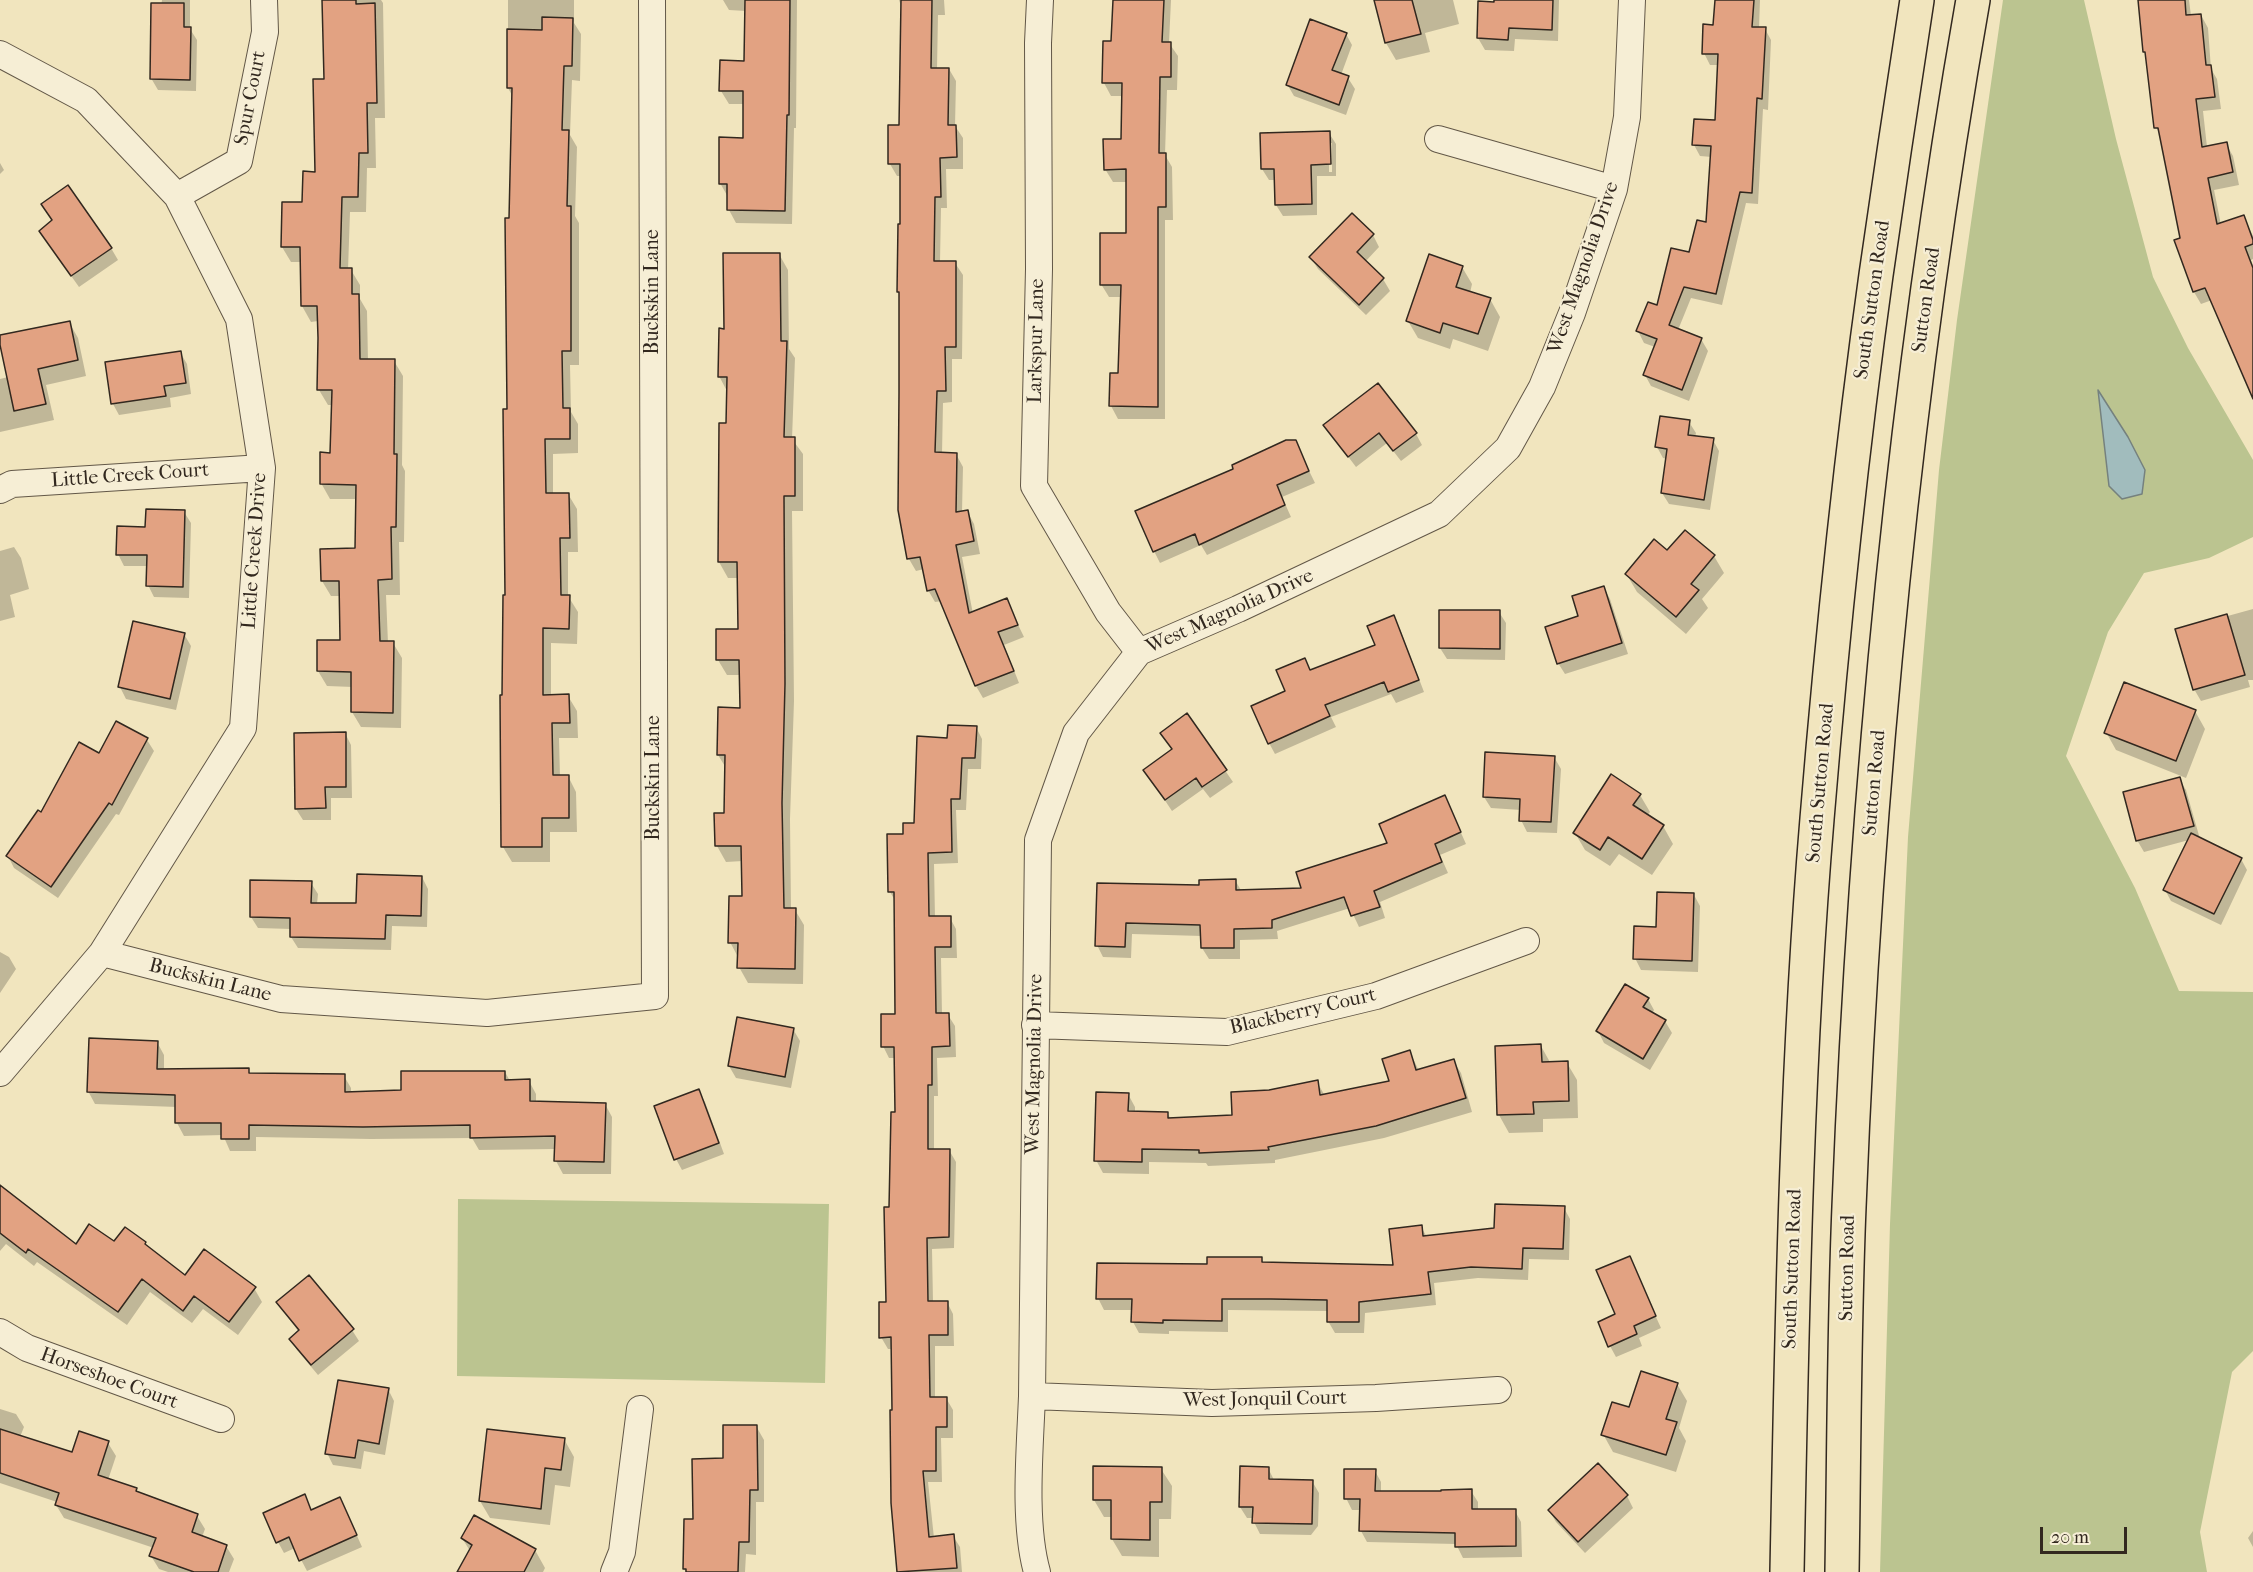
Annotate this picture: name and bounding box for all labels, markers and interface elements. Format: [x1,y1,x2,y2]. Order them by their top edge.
street label: Spur Court [230,49,272,147]
street label: West Magnolia Drive [1543,179,1625,357]
street label: South Sutton Road [1850,219,1896,381]
street label: Buckskin Lane [641,229,665,355]
street label: Sutton Road [1908,246,1946,354]
street label: Larkspur Lane [1024,278,1050,404]
street label: Little Creek Court [50,459,210,493]
street label: Little Creek Drive [238,472,272,630]
street label: West Magnolia Drive [1143,564,1317,660]
street label: South Sutton Road [1802,702,1840,864]
street label: Buckskin Lane [642,715,666,841]
street label: Sutton Road [1858,729,1892,837]
street label: Buckskin Lane [146,954,274,1008]
street label: West Magnolia Drive [1021,973,1049,1155]
street label: Blackberry Court [1227,983,1379,1041]
street label: South Sutton Road [1778,1188,1808,1350]
street label: Sutton Road [1835,1215,1861,1321]
street label: Horseshoe Court [37,1343,181,1415]
street label: West Jonquil Court [1183,1387,1347,1413]
scale bar [2043,1515,2130,1553]
text: 20 m [2051,1527,2089,1548]

